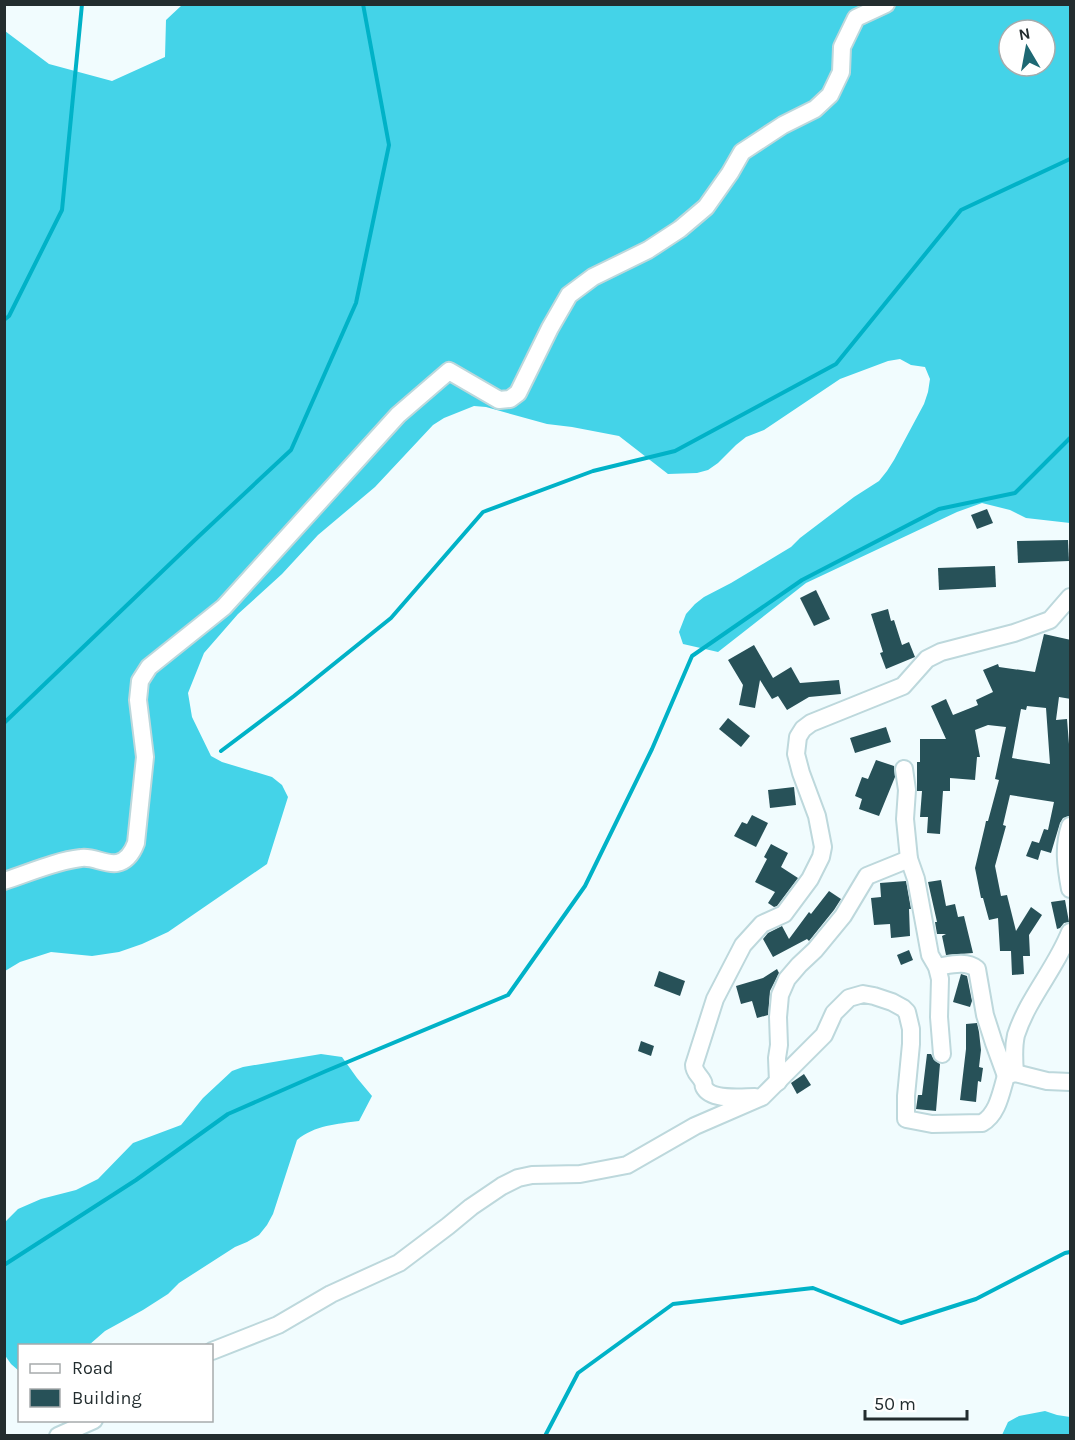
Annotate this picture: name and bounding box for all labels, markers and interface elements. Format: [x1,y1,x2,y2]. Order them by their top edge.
north arrow [997,18,1057,78]
text: N [1017,23,1032,44]
legend [18,1344,213,1422]
text: Road [72,1357,113,1379]
scale bar [865,1383,967,1421]
text: Building [72,1387,142,1409]
text: 50 m [874,1393,916,1415]

